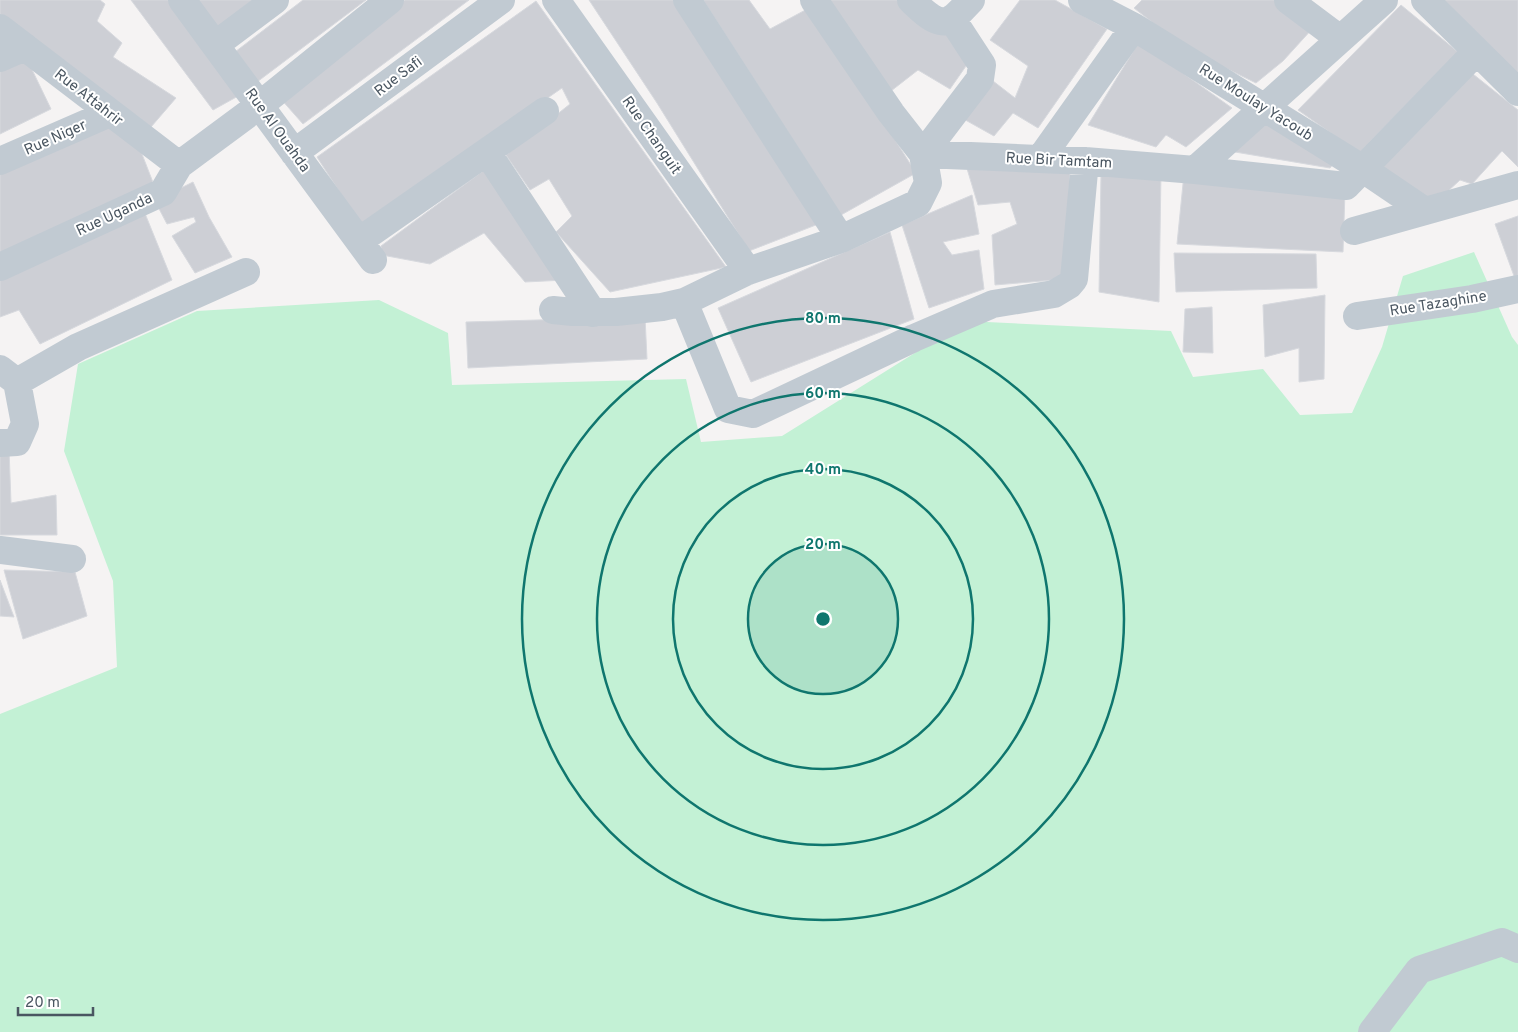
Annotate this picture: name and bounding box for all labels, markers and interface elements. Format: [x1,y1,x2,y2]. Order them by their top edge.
street label: Rue Safi [371,53,427,101]
street label: Rue Moulay Yacoub [1195,61,1316,146]
street label: Rue Attahrir [50,65,126,131]
street label: Rue Al Ouahda [240,85,314,177]
street label: Rue Changuit [617,93,685,179]
street label: Rue Niger [21,116,90,161]
street label: Rue Bir Tamtam [1005,149,1113,174]
street label: Rue Uganda [74,189,156,241]
street label: Rue Tazaghine [1388,287,1488,322]
text: 80 m [805,310,841,329]
text: 60 m [805,385,841,404]
text: 40 m [805,461,841,480]
text: 20 m [805,536,841,555]
centre of rings [814,610,832,628]
scale bar [18,984,92,1016]
text: 20 m [25,994,60,1013]

